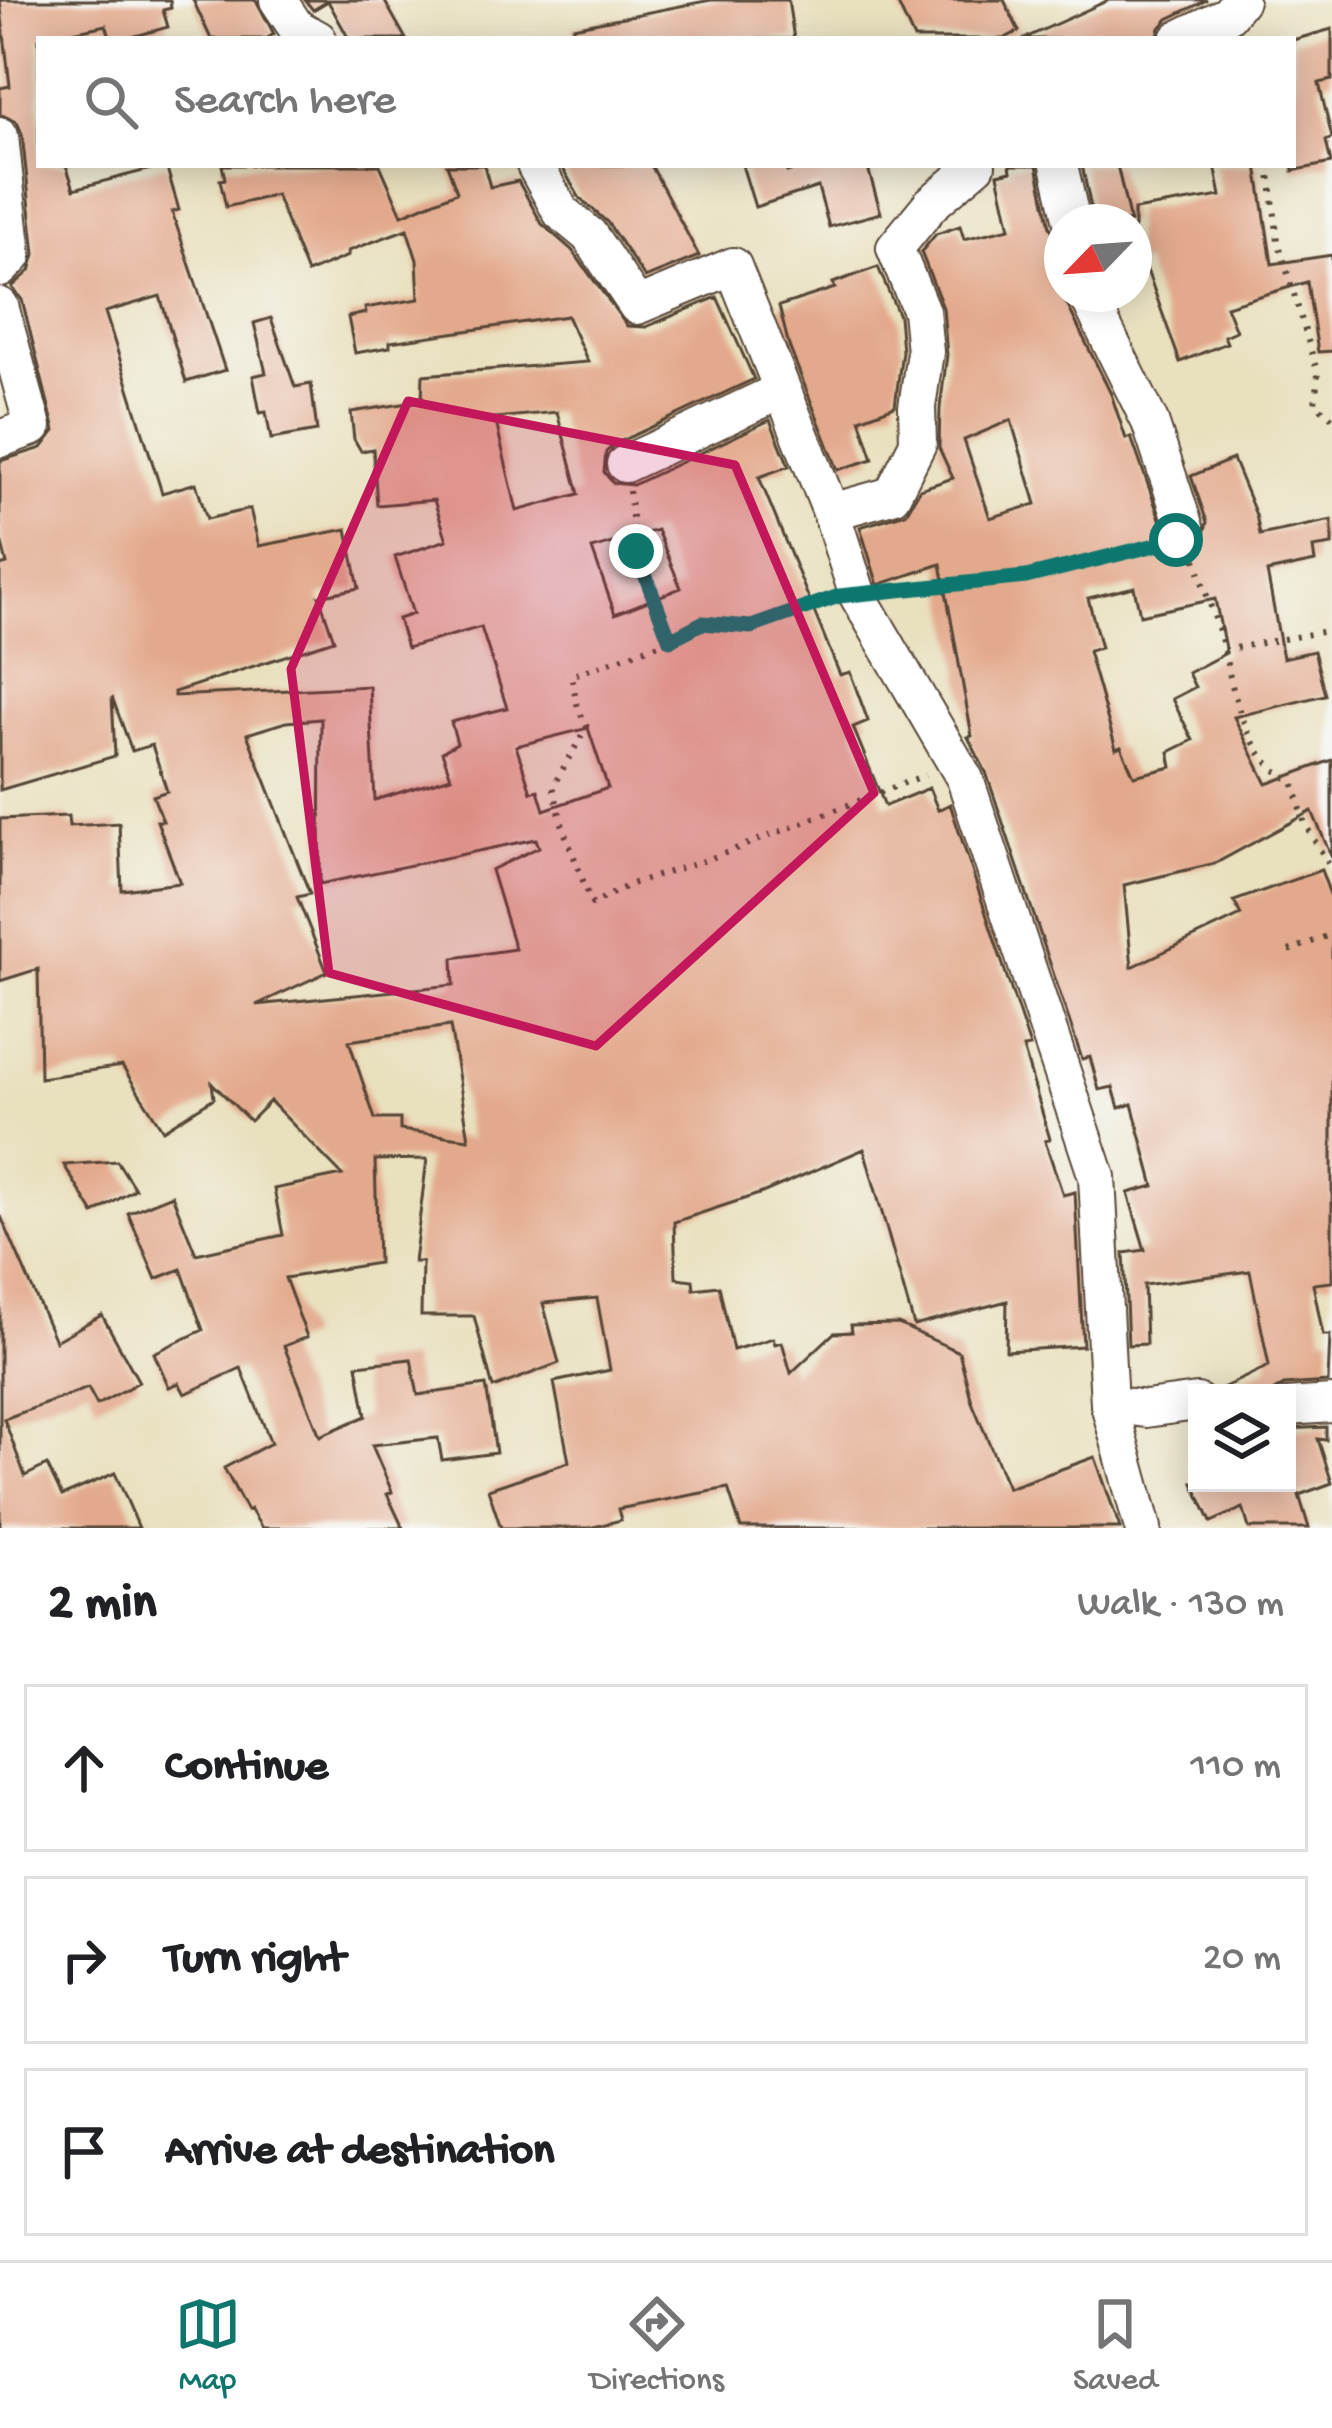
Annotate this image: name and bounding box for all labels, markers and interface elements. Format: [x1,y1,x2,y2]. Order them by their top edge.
search box [36,36,1296,168]
icon: search [78,69,144,135]
text: Search here [174,76,396,129]
north arrow [1044,204,1152,312]
route start [1149,513,1203,567]
route end [609,524,663,578]
map controls [1188,1384,1296,1492]
button: layers [1188,1384,1296,1492]
text: 2 min [48,1576,157,1636]
text: Walk · 130 m [1077,1583,1284,1629]
icon: ahead [51,1735,117,1801]
text: Continue [165,1742,328,1795]
text: 110 m [1190,1745,1281,1791]
icon: right [51,1927,117,1993]
text: Turn right [165,1934,345,1987]
text: 20 m [1203,1937,1281,1983]
icon: arrive [51,2119,117,2185]
text: Arrive at destination [165,2126,554,2179]
tab: Map [175,2291,241,2401]
tab: Directions [590,2291,724,2401]
tab: Saved [1073,2291,1157,2401]

